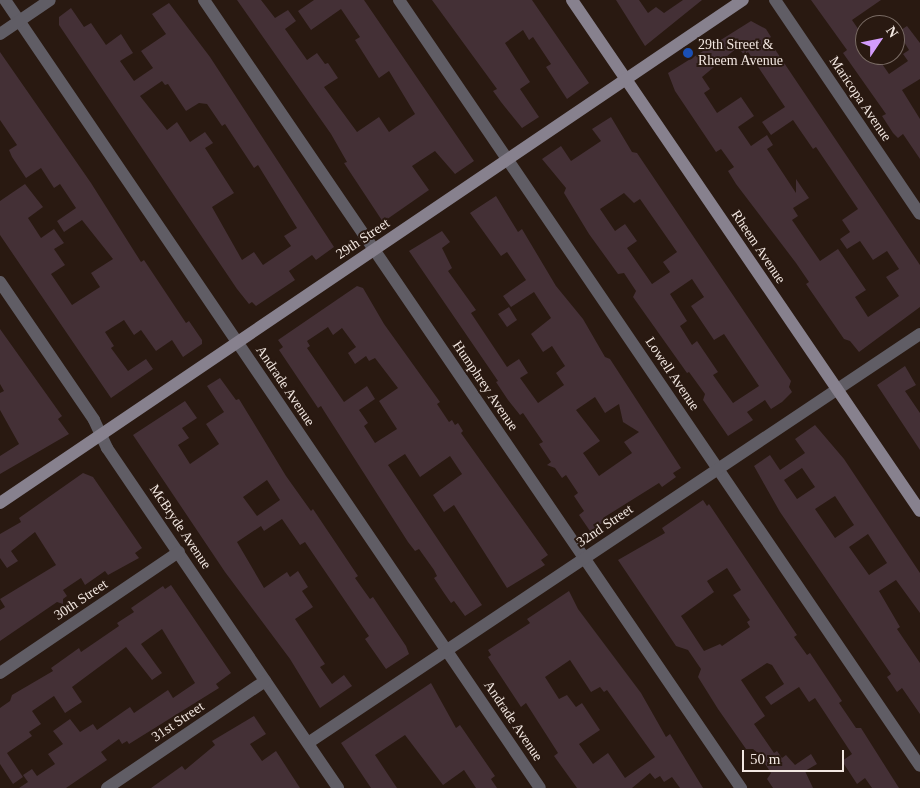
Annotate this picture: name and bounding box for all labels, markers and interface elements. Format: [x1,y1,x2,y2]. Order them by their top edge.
north arrow [855,15,905,65]
text: N [883,24,901,40]
place label: 29th Street & Rheem Avenue [698,37,784,70]
marker: 29th Street & Rheem Avenue [682,47,694,59]
street label: Maricopa Avenue [825,53,895,145]
street label: Rheem Avenue [727,207,789,287]
street label: 29th Street [333,215,393,263]
street label: Lowell Avenue [641,334,703,414]
street label: Humphrey Avenue [448,337,522,435]
street label: Andrade Avenue [252,342,318,430]
street label: McBryde Avenue [145,481,215,573]
street label: 32nd Street [574,501,636,551]
street label: 30th Street [51,576,111,624]
street label: Andrade Avenue [480,677,546,765]
street label: 31st Street [149,698,207,746]
scale bar [745,740,848,772]
text: 50 m [750,751,780,767]

